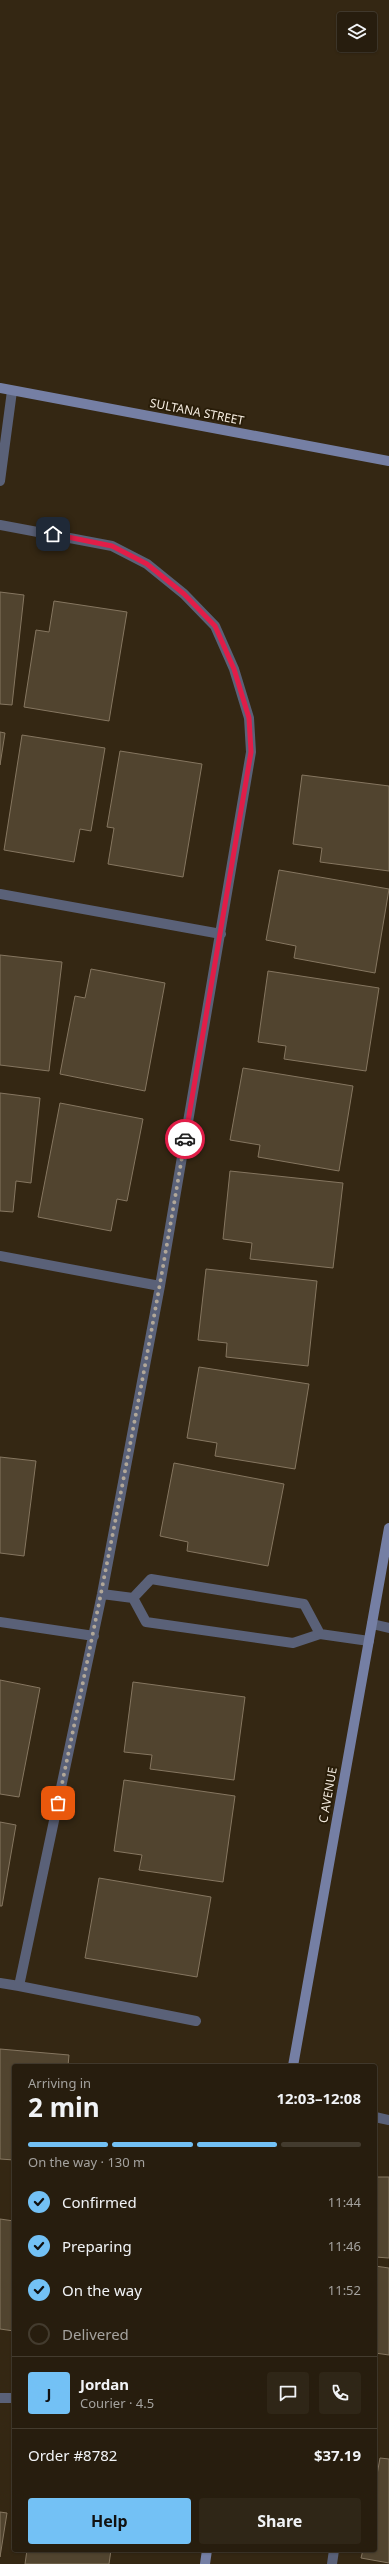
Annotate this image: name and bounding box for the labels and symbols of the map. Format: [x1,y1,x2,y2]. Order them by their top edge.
street label: SULTANA STREET [149,394,246,429]
pin [36,517,70,551]
courier [165,1119,205,1159]
street label: C AVENUE [314,1766,341,1824]
pin [41,1786,75,1820]

